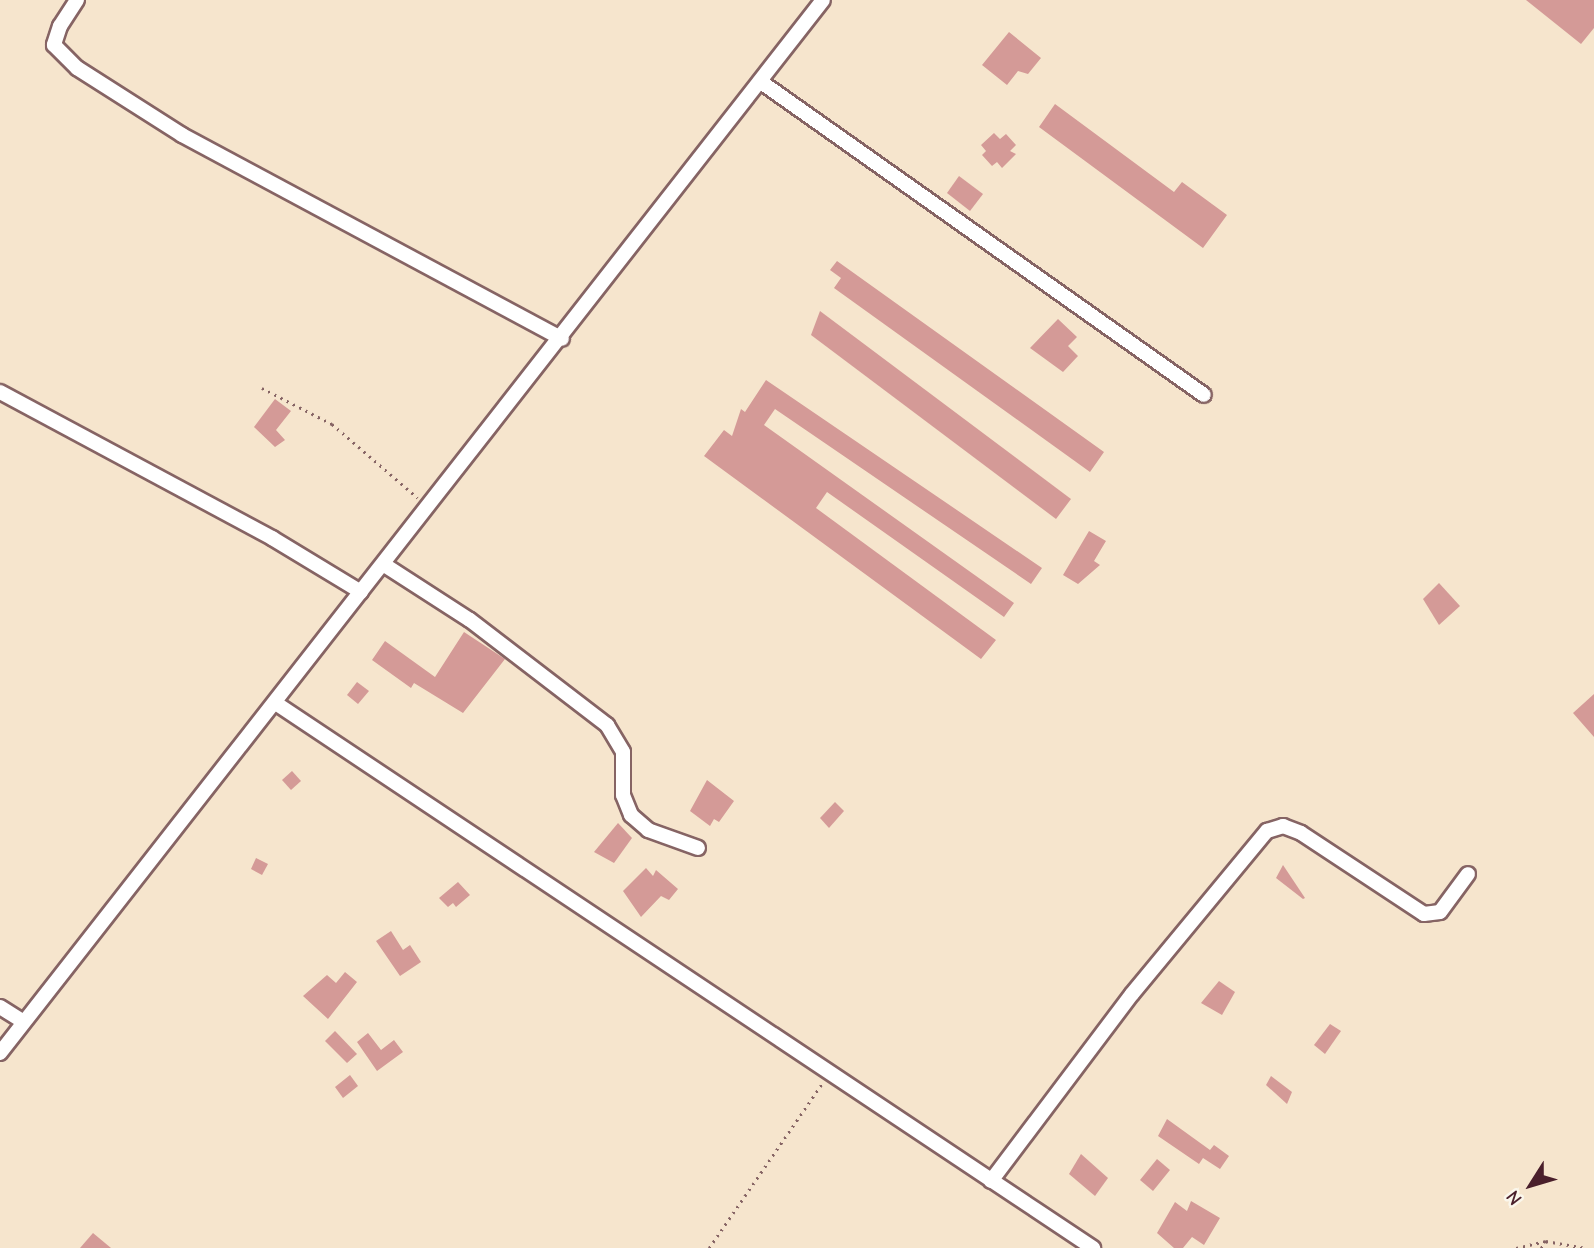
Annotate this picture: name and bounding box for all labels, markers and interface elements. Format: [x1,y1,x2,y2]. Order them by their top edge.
north arrow [1496,1150,1566,1220]
text: N [1502,1186,1527,1209]

